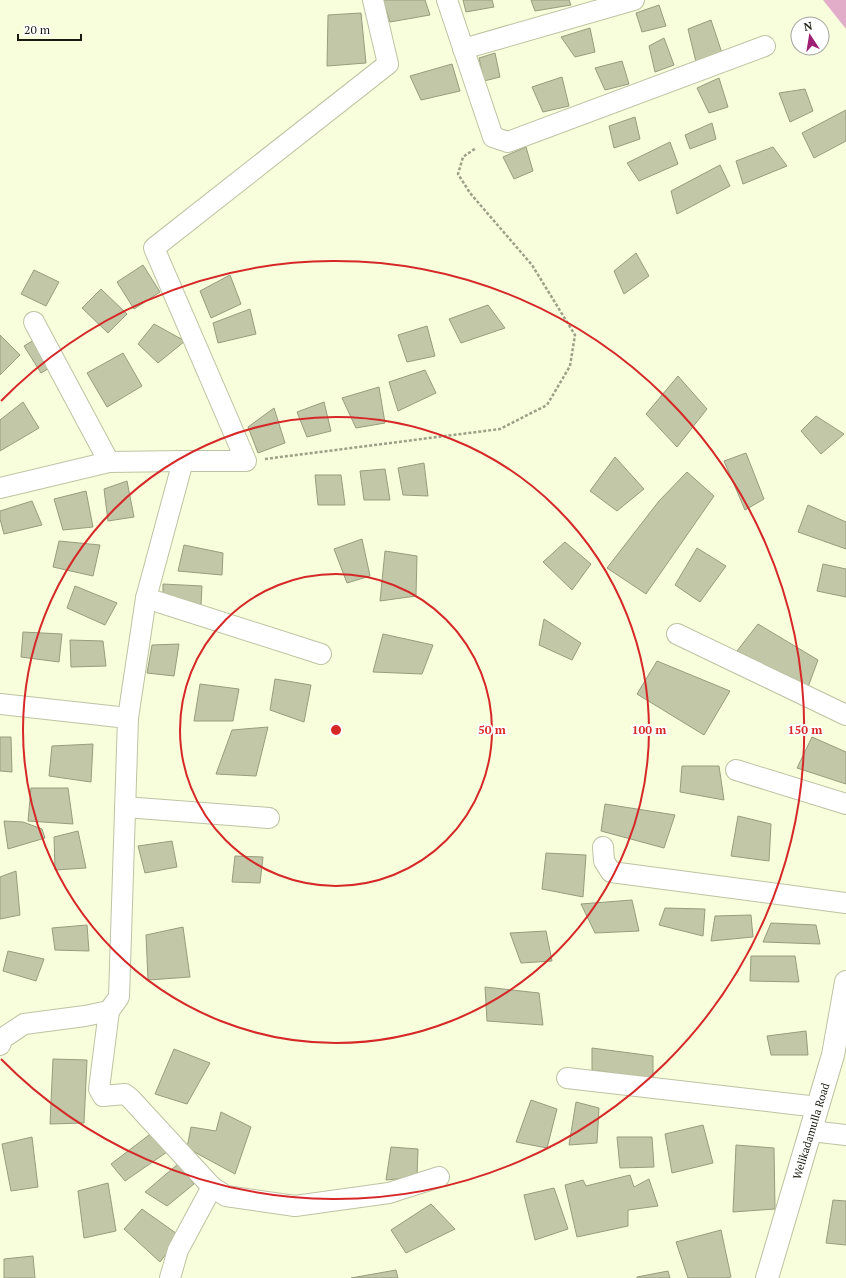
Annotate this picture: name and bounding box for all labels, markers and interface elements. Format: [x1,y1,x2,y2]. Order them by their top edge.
scale bar [18,16,81,42]
north arrow [790,16,830,56]
text: N [802,18,814,34]
text: 20 m [24,22,51,37]
text: 50 m [478,722,506,737]
text: 100 m [632,722,666,737]
text: 150 m [788,722,822,737]
centre of rings [329,723,343,737]
street label: Welikadamulla Road [790,1081,832,1181]

